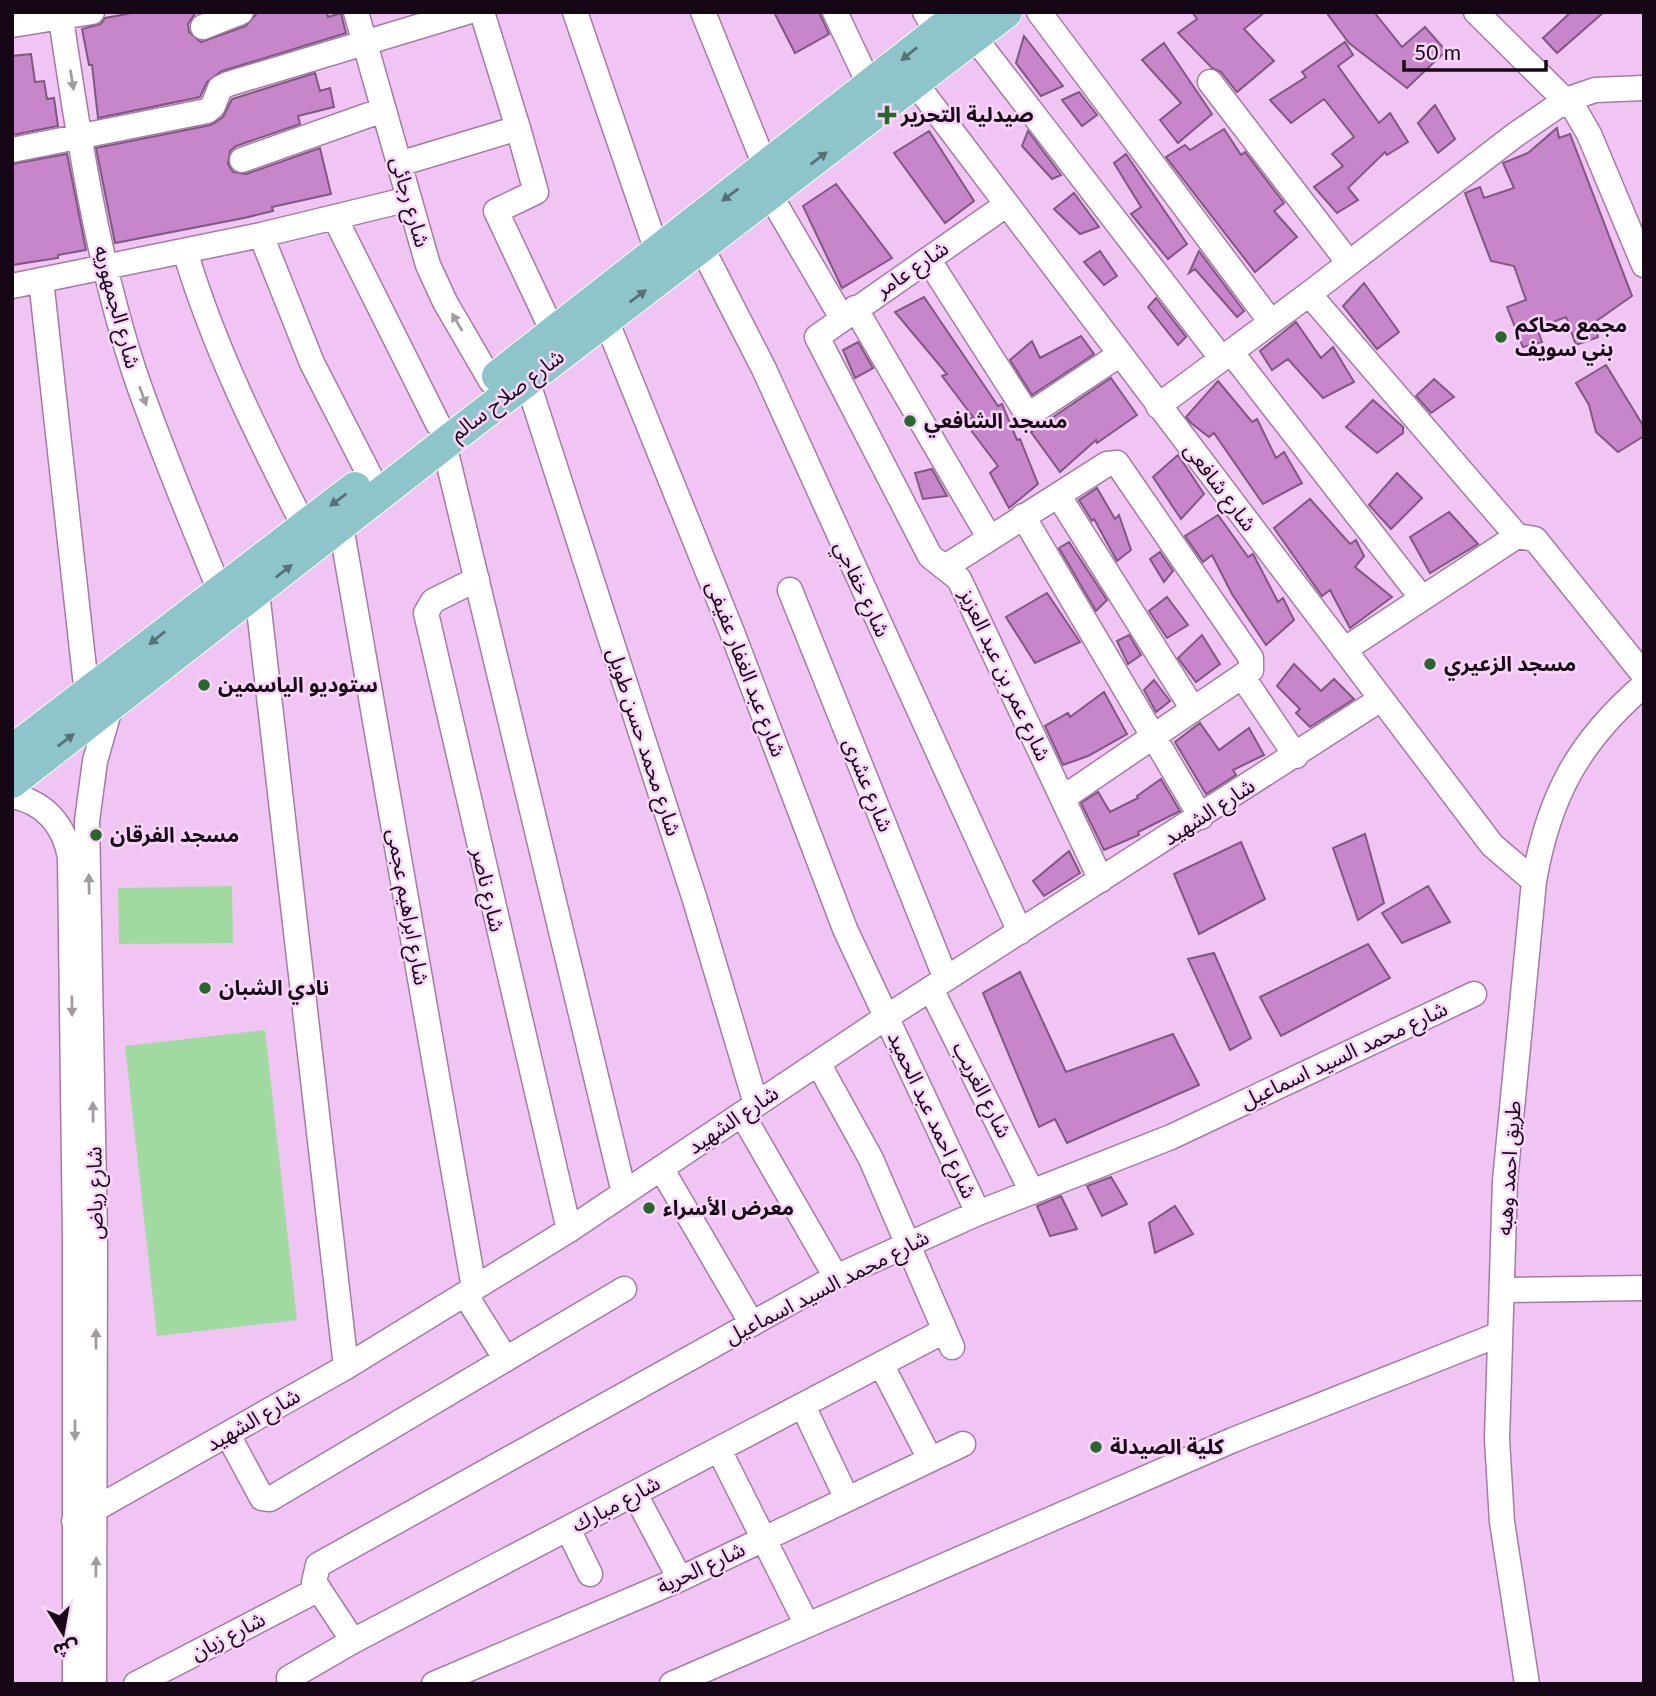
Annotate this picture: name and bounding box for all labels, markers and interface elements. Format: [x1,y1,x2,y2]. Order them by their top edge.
scale bar [1404,28,1546,72]
text: 50 m [1414,39,1461,64]
one-way arrow [900,47,918,61]
one-way arrow [67,69,78,91]
place label: صيدلية التحرير [900,101,1034,127]
marker: صيدلية التحرير [879,107,895,123]
one-way arrow [810,152,828,166]
street label: شارع رجائى [383,154,436,251]
one-way arrow [722,188,740,203]
street label: شارع عامر [869,234,955,305]
street label: شارع الجمهوريه [86,242,147,372]
one-way arrow [629,289,647,303]
place label: مجمع محاكم بني سويف [1515,311,1627,366]
one-way arrow [450,313,463,332]
marker: مجمع محاكم بني سويف [1493,329,1509,345]
street label: شارع صلاح سالم [444,343,571,448]
one-way arrow [138,386,149,407]
place label: مسجد الشافعي [924,407,1068,438]
marker: مسجد الشافعي [902,413,918,429]
street label: شارع شافعى [1177,437,1263,538]
one-way arrow [329,493,347,507]
street label: شارع خفاجي [826,536,896,642]
one-way arrow [275,563,293,578]
street label: شارع عبد الغفار عفيفى [699,577,792,761]
street label: شارع عمر بن عبد العزيز [951,583,1057,766]
one-way arrow [149,631,167,646]
street label: شارع محمد حسن طويل [599,644,688,840]
place label: مسجد الزعيري [1444,650,1576,681]
marker: مسجد الزعيري [1422,656,1438,672]
place label: ستوديو الياسمين [218,671,378,697]
marker: ستوديو الياسمين [196,677,212,693]
one-way arrow [56,733,74,748]
street label: شارع عشرى [836,734,900,837]
street label: شارع الشهيد [1158,772,1261,853]
place label: مسجد الفرقان [110,821,239,847]
marker: مسجد الفرقان [88,827,104,843]
street label: شارع ابراهيم عجمى [379,827,436,988]
street label: شارع ناصر [464,844,511,935]
one-way arrow [83,873,95,895]
place label: نادي الشبان [219,974,329,1005]
marker: نادي الشبان [197,980,213,996]
street label: شارع محمد السيد اسماعيل [1236,995,1453,1116]
one-way arrow [66,996,78,1018]
street label: شارع احمد عبد الحميد [880,1027,983,1204]
street label: شارع الغريب [945,1037,1018,1143]
street label: شارع الشهيد [682,1079,785,1162]
street label: طريق احمد وهبه [1490,1099,1527,1236]
one-way arrow [87,1100,99,1122]
street label: شارع رياض [80,1146,111,1240]
place label: معرض الأسراء [663,1194,794,1220]
marker: معرض الأسراء [641,1200,657,1216]
street label: شارع محمد السيد اسماعيل [720,1223,934,1352]
one-way arrow [90,1328,102,1350]
street label: شارع الشهيد [201,1382,306,1459]
one-way arrow [69,1419,81,1441]
place label: كلية الصيدلة [1110,1433,1224,1459]
marker: كلية الصيدلة [1088,1439,1104,1455]
street label: شارع مبارك [567,1469,666,1540]
street label: شارع الحرية [652,1535,750,1602]
one-way arrow [90,1555,102,1577]
north arrow [28,1598,98,1668]
street label: شارع زيان [186,1605,271,1668]
text: ش [51,1636,81,1664]

